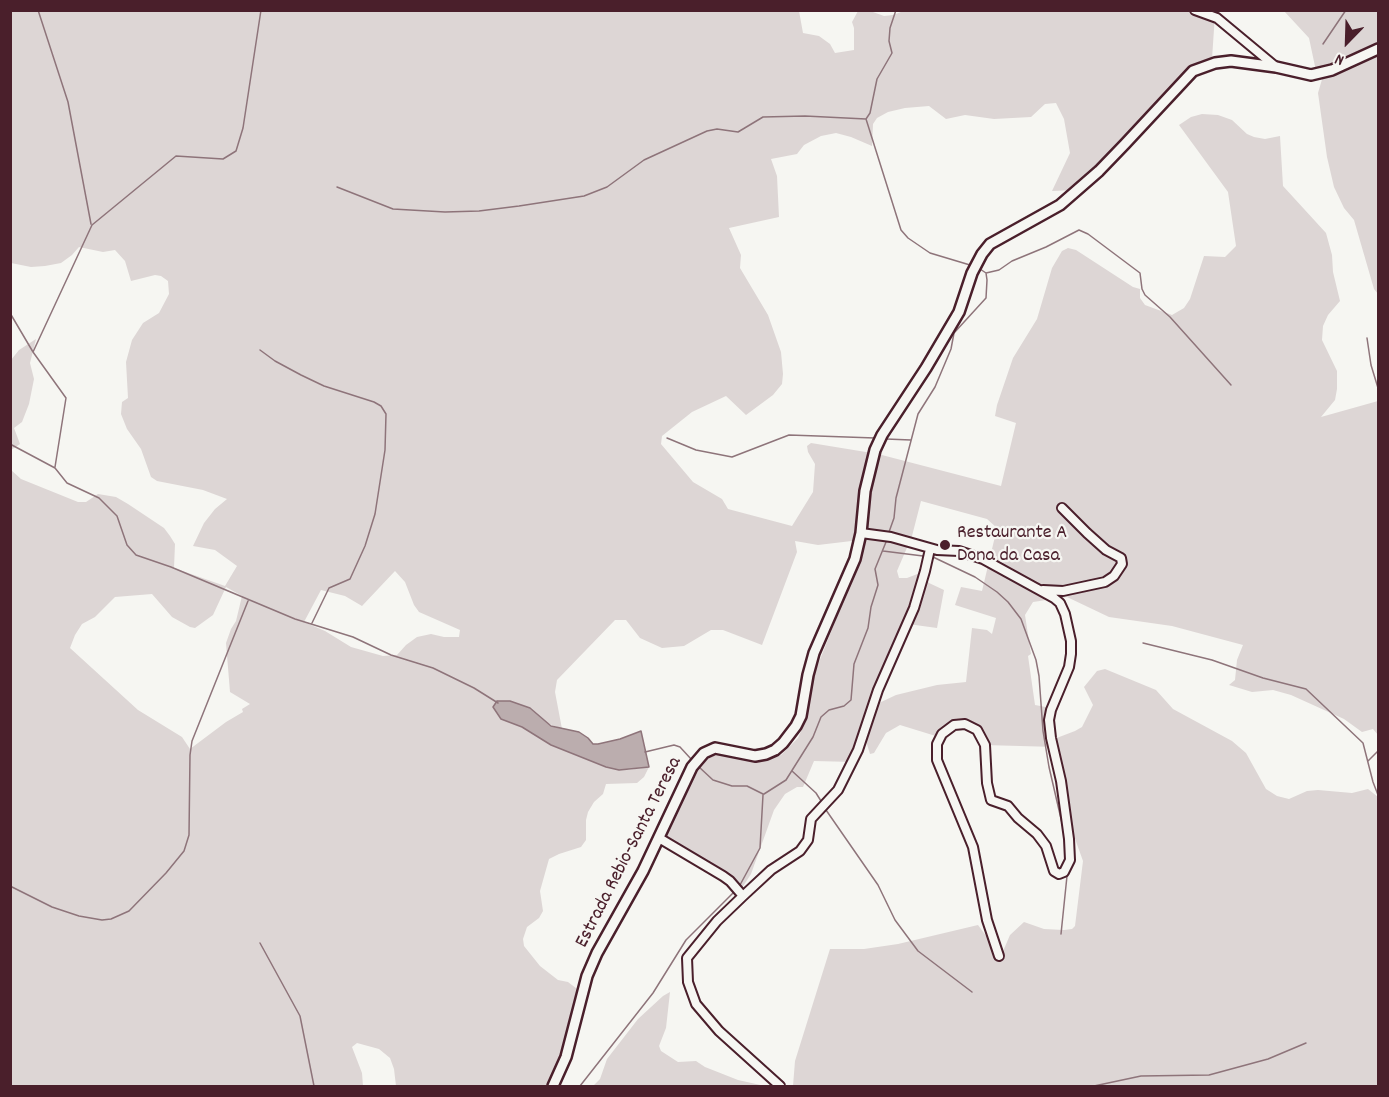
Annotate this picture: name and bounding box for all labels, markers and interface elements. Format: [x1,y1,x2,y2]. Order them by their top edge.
north arrow [1317,12,1377,72]
text: N [1332,47,1348,71]
place label: Restaurante A Dona da Casa [957,522,1067,569]
marker: Restaurante A Dona da Casa [938,538,952,552]
street label: Estrada Rebio-Santa Teresa [571,753,689,953]

